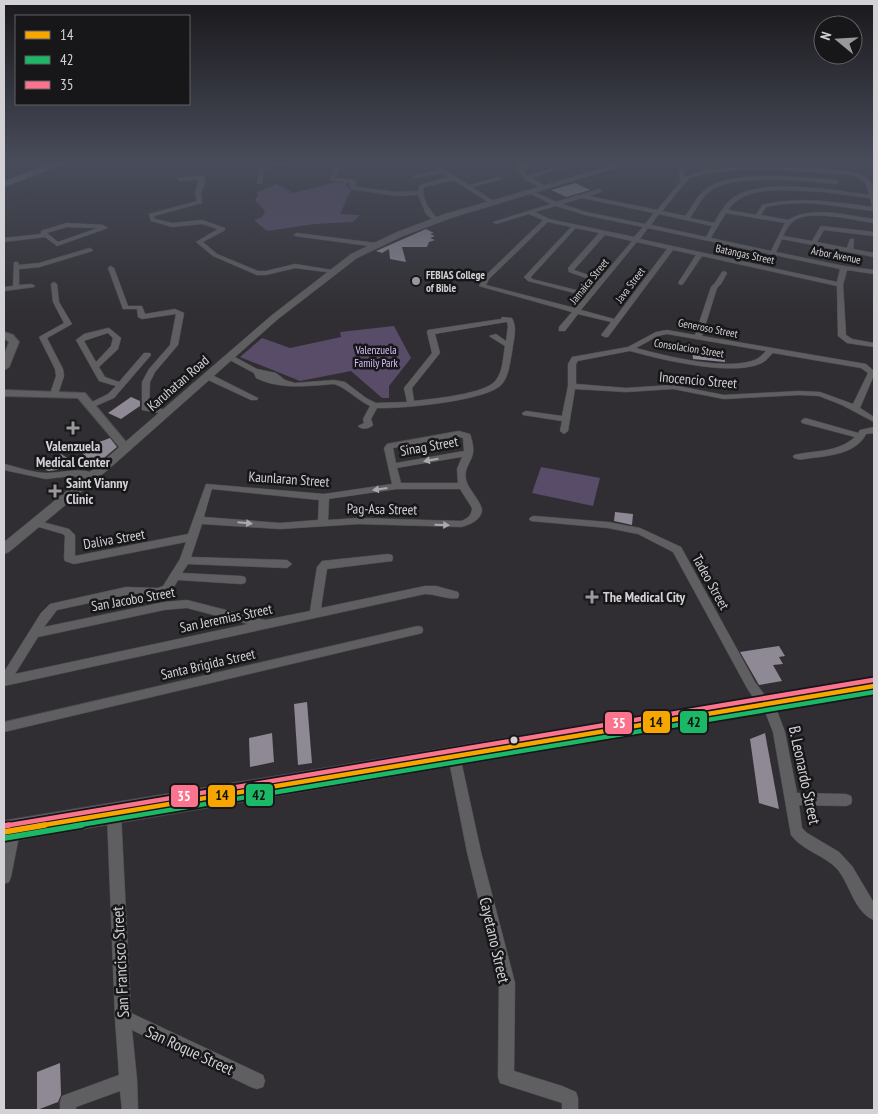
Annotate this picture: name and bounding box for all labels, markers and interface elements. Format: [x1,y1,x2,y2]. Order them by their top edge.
legend [15,15,190,105]
north arrow [813,15,863,65]
text: 14 [60,25,74,44]
text: N [816,30,835,42]
text: 42 [60,50,74,69]
text: 35 [60,75,74,94]
street label: Batangas Street [714,241,776,267]
street label: Arbor Avenue [810,243,863,267]
street label: Jamaica Street [566,255,612,307]
street label: Java Street [612,264,648,306]
place label: FEBIAS College of Bible [426,268,485,295]
marker: FEBIAS College of Bible [410,275,422,287]
street label: Generoso Street [677,315,739,341]
street label: Consolacion Street [653,336,725,360]
park label: Valenzuela Family Park [354,343,398,370]
street label: Karuhatan Road [143,351,213,415]
street label: Inocencio Street [658,368,738,392]
marker: Valenzuela Medical Center [66,421,80,435]
street label: Sinag Street [398,432,460,460]
place label: Valenzuela Medical Center [36,437,111,471]
one-way arrow [423,456,439,464]
street label: Kaunlaran Street [248,467,330,491]
place label: Saint Vianny Clinic [66,474,129,508]
marker: Saint Vianny Clinic [48,484,62,498]
one-way arrow [371,485,387,493]
street label: Pag-Asa Street [347,499,418,519]
one-way arrow [238,519,254,527]
one-way arrow [435,521,451,529]
street label: Daliva Street [82,525,146,553]
street label: Tadeo Street [688,551,734,613]
street label: San Jacobo Street [90,583,176,615]
place label: The Medical City [603,588,686,606]
marker: The Medical City [585,590,599,604]
street label: San Jeremias Street [178,599,274,637]
street label: Santa Brigida Street [159,644,257,684]
line badge: 14 [642,710,671,734]
line badge: 42 [679,710,708,734]
line badge: 35 [604,711,633,735]
text: 14 [649,713,663,731]
text: 42 [687,713,701,731]
text: 35 [612,714,626,732]
street label: B. Leonardo Street [785,724,825,827]
unlabelled marker [509,735,519,745]
line badge: 42 [245,783,274,807]
line badge: 35 [170,784,199,808]
line badge: 14 [207,784,236,808]
text: 14 [215,786,229,804]
text: 42 [252,786,266,804]
text: 35 [177,787,191,805]
street label: Cayetano Street [475,895,515,985]
street label: San Francisco Street [107,905,133,1018]
street label: San Roque Street [143,1021,238,1079]

